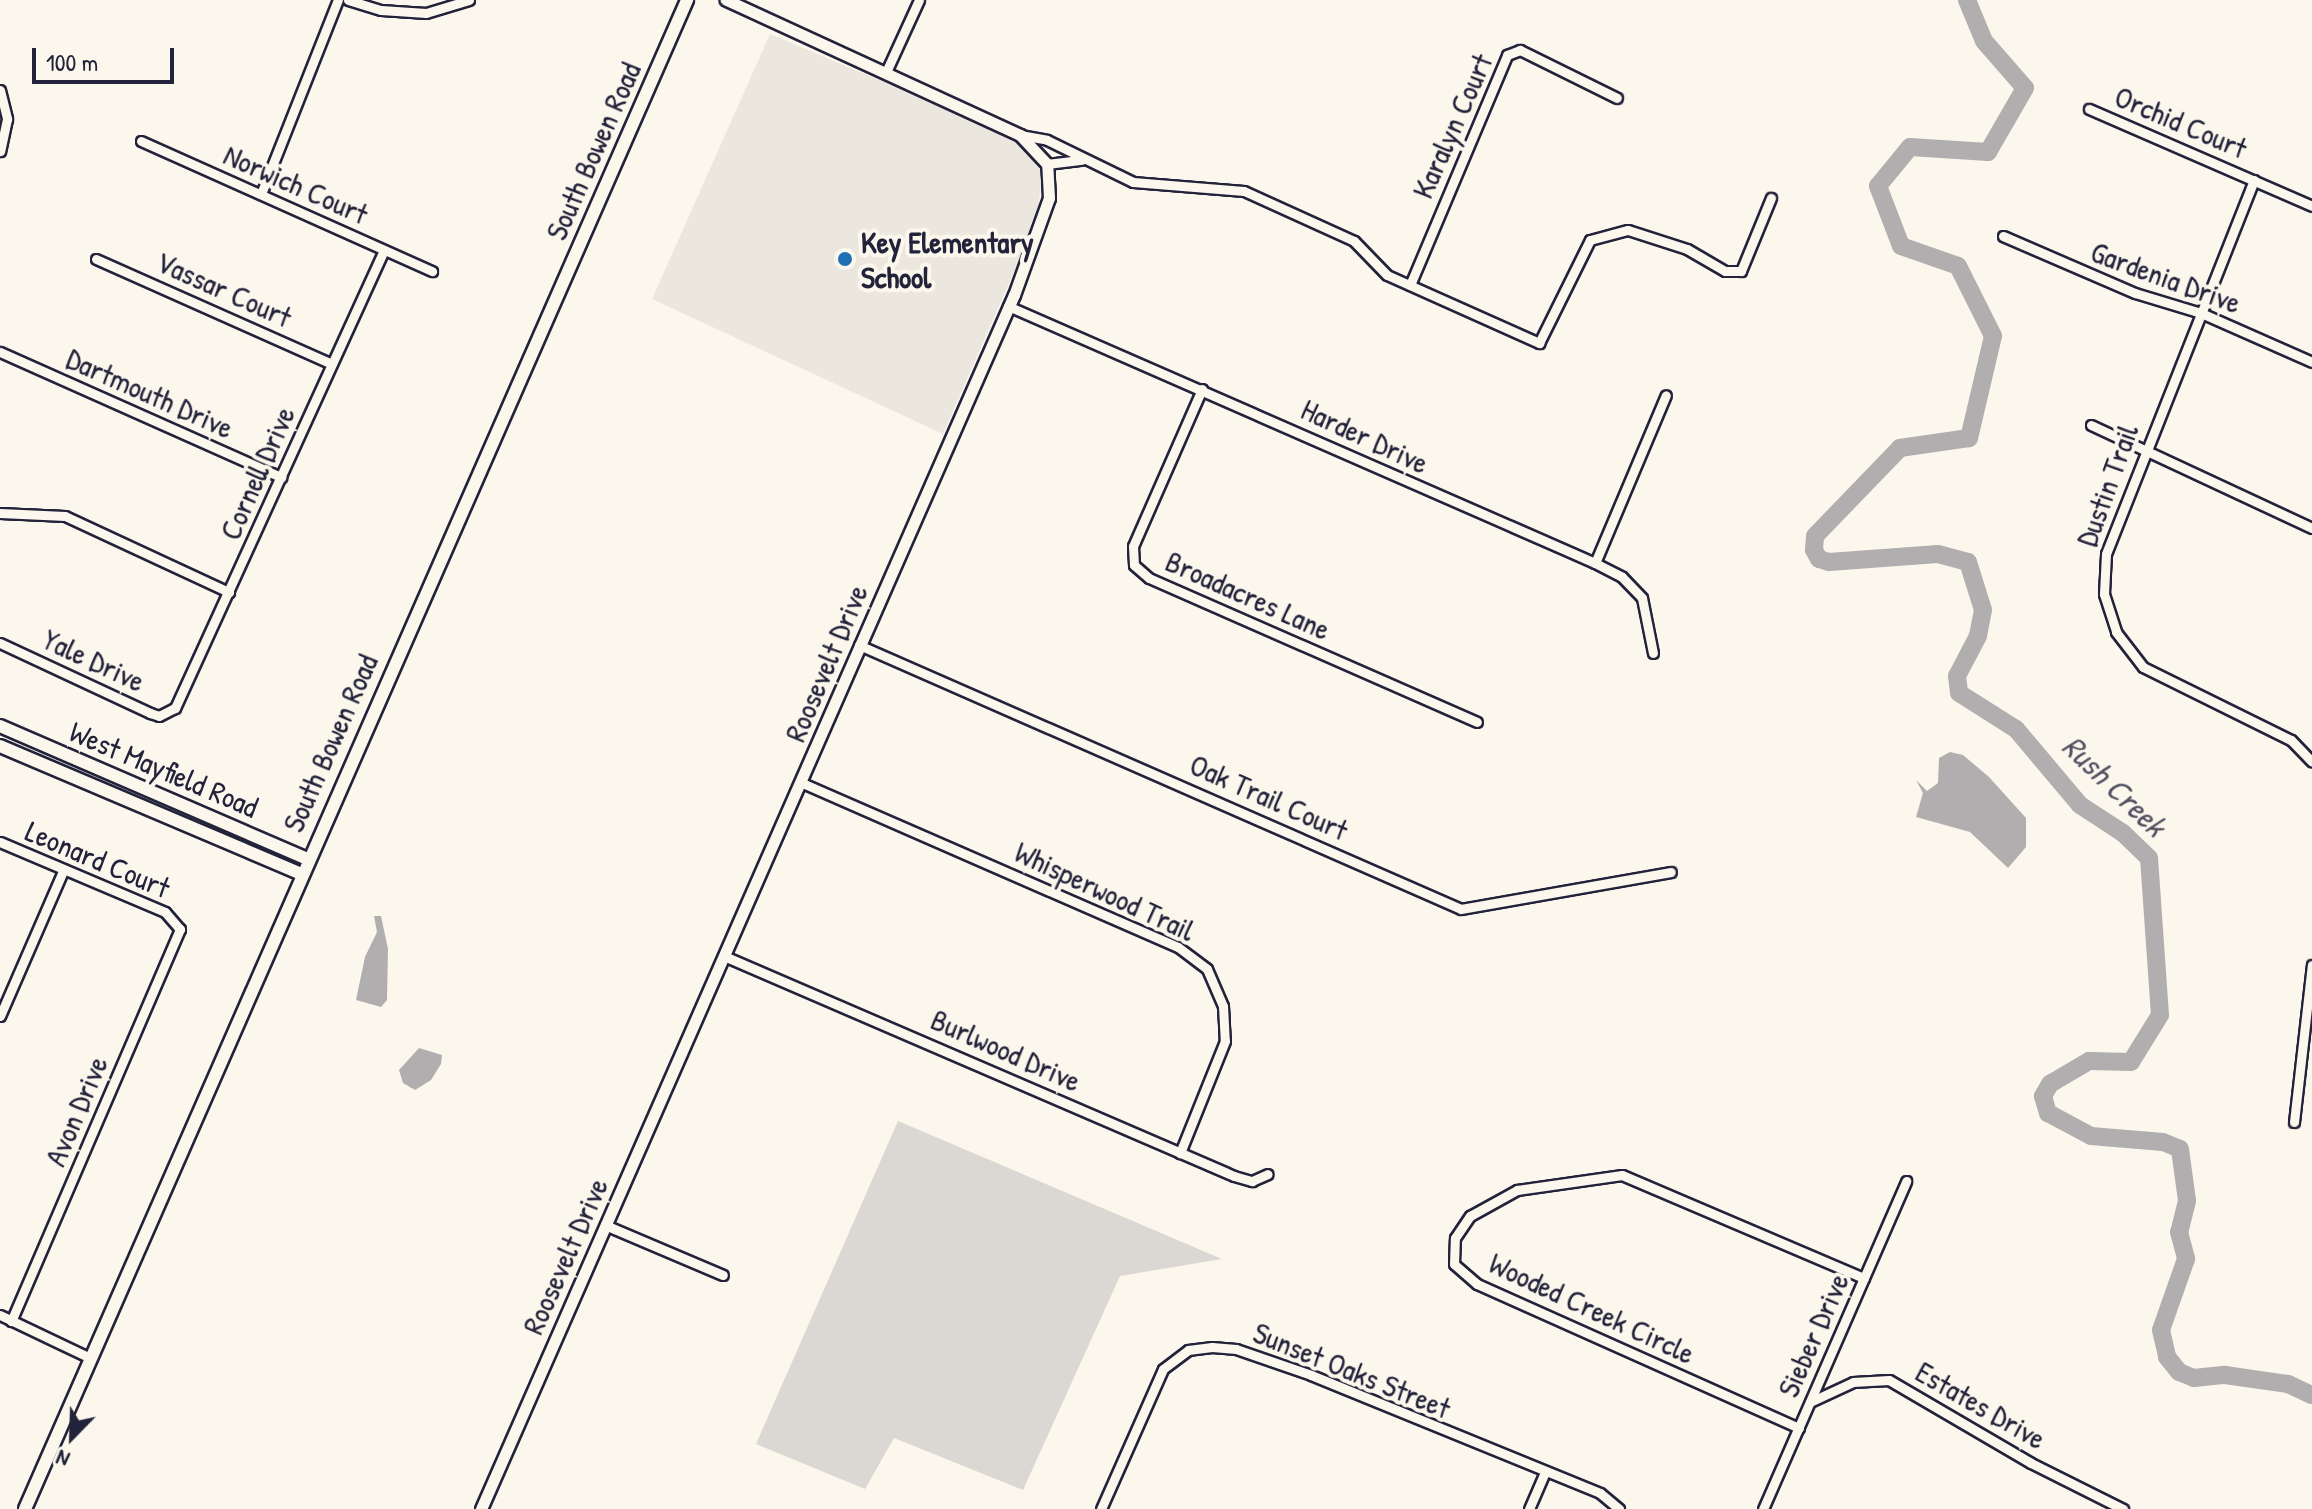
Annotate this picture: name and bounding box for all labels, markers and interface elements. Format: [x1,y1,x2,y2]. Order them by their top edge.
scale bar [36,32,178,82]
text: 100 m [46,46,98,78]
street label: Karalyn Court [1404,48,1500,204]
street label: South Bowen Road [538,57,648,245]
street label: Orchid Court [2109,78,2253,166]
street label: Norwich Court [218,136,374,232]
place label: Key Elementary School [861,224,1034,294]
street label: Gardenia Drive [2086,233,2246,321]
street label: Vassar Court [151,243,297,335]
marker: Key Elementary School [836,250,854,268]
street label: Dartmouth Drive [61,340,239,446]
street label: Harder Drive [1296,391,1434,481]
street label: Cornell Drive [212,401,302,545]
street label: Dustin Trail [2068,419,2146,551]
street label: Broadacres Lane [1160,543,1336,647]
street label: Roosevelt Drive [777,579,875,747]
street label: Yale Drive [37,621,151,699]
street label: South Bowen Road [275,649,385,837]
street label: West Mayfield Road [64,713,264,825]
water label: Rush Creek [2054,727,2174,845]
street label: Oak Trail Court [1184,746,1354,848]
street label: Leonard Court [21,813,175,905]
street label: Whisperwood Trail [1009,834,1201,948]
street label: Burlwood Drive [926,1001,1086,1099]
street label: Avon Drive [37,1051,115,1171]
street label: Roosevelt Drive [515,1172,615,1340]
street label: Wooded Creek Circle [1484,1245,1700,1371]
street label: Sieber Drive [1770,1268,1856,1402]
street label: Sunset Oaks Street [1248,1314,1456,1426]
street label: Estates Drive [1910,1353,2052,1457]
north arrow [32,1397,112,1477]
text: N [51,1443,74,1475]

